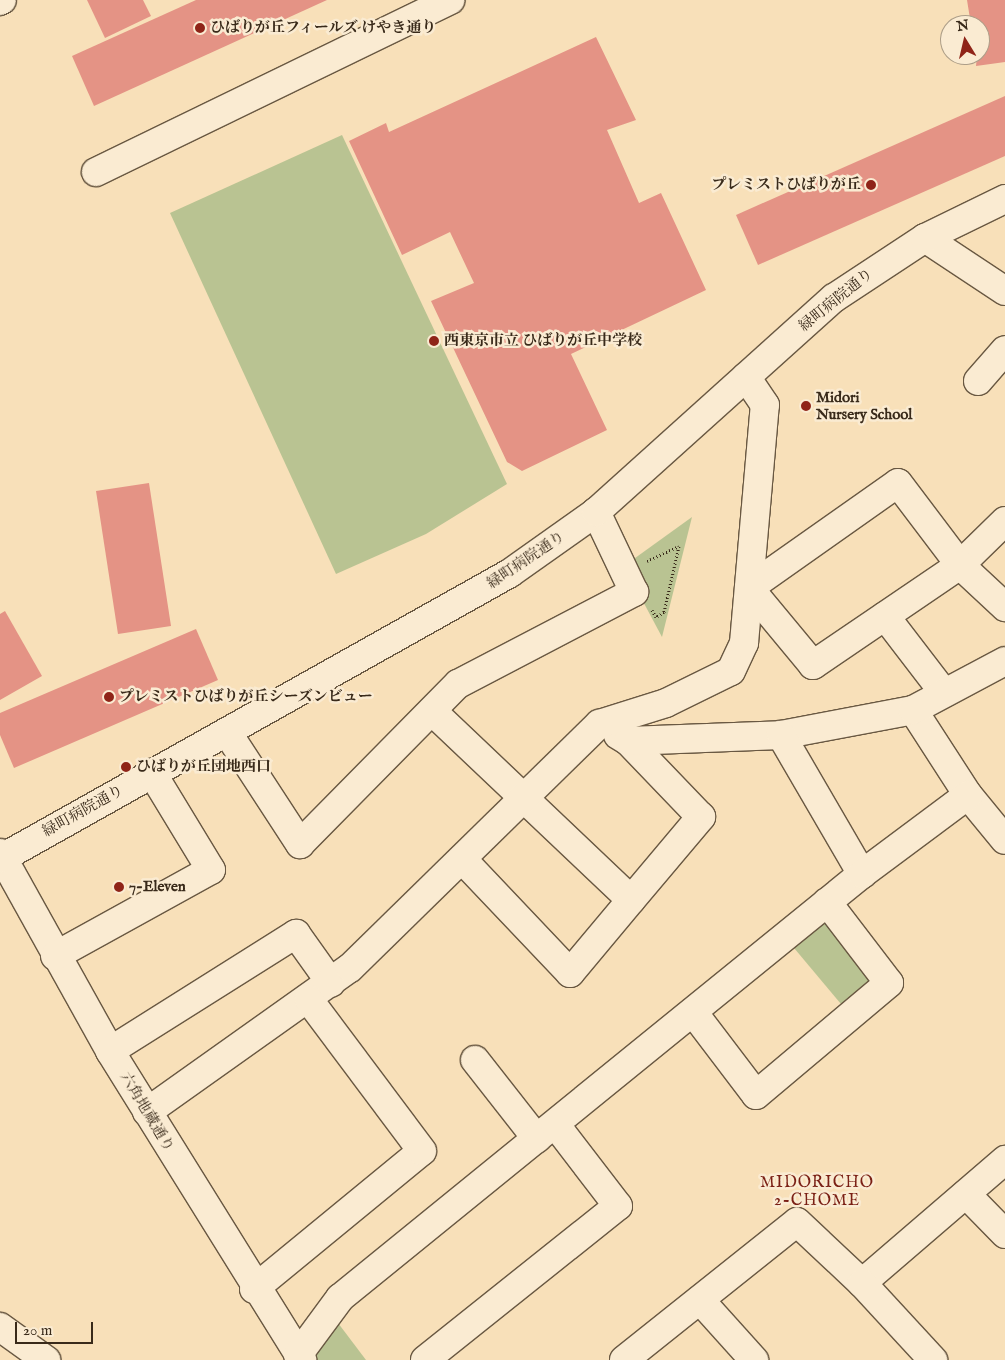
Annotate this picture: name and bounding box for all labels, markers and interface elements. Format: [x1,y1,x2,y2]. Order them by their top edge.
north arrow [940,15,990,65]
text: N [955,16,970,36]
place label: ひばりが丘フィールズ けやき通り [210,19,438,37]
marker: ひばりが丘フィールズ けやき通り [194,22,206,34]
place label: プレミストひばりが丘 [711,176,861,194]
marker: プレミストひばりが丘 [865,179,877,191]
street label: 緑町病院通り [795,265,877,335]
place label: 西東京市立 ひばりが丘中学校 [444,332,642,350]
marker: 西東京市立 ひばりが丘中学校 [428,335,440,347]
place label: Midori Nursery School [816,388,912,423]
marker: Midori Nursery School [800,400,812,412]
street label: 緑町病院通り [484,527,568,593]
place label: プレミストひばりが丘シーズンビュー [119,688,374,706]
marker: プレミストひばりが丘シーズンビュー [103,691,115,703]
place label: ひばりが丘団地西口 [136,758,271,776]
marker: ひばりが丘団地西口 [120,761,132,773]
street label: 緑町病院通り [39,781,127,841]
place label: 7-Eleven [129,878,186,896]
marker: 7-Eleven [113,881,125,893]
street label: 六角地蔵通り [116,1069,178,1155]
district label: MIDORICHO 2-CHOME [759,1173,875,1211]
scale bar [18,1312,95,1344]
text: 20 m [23,1321,52,1340]

